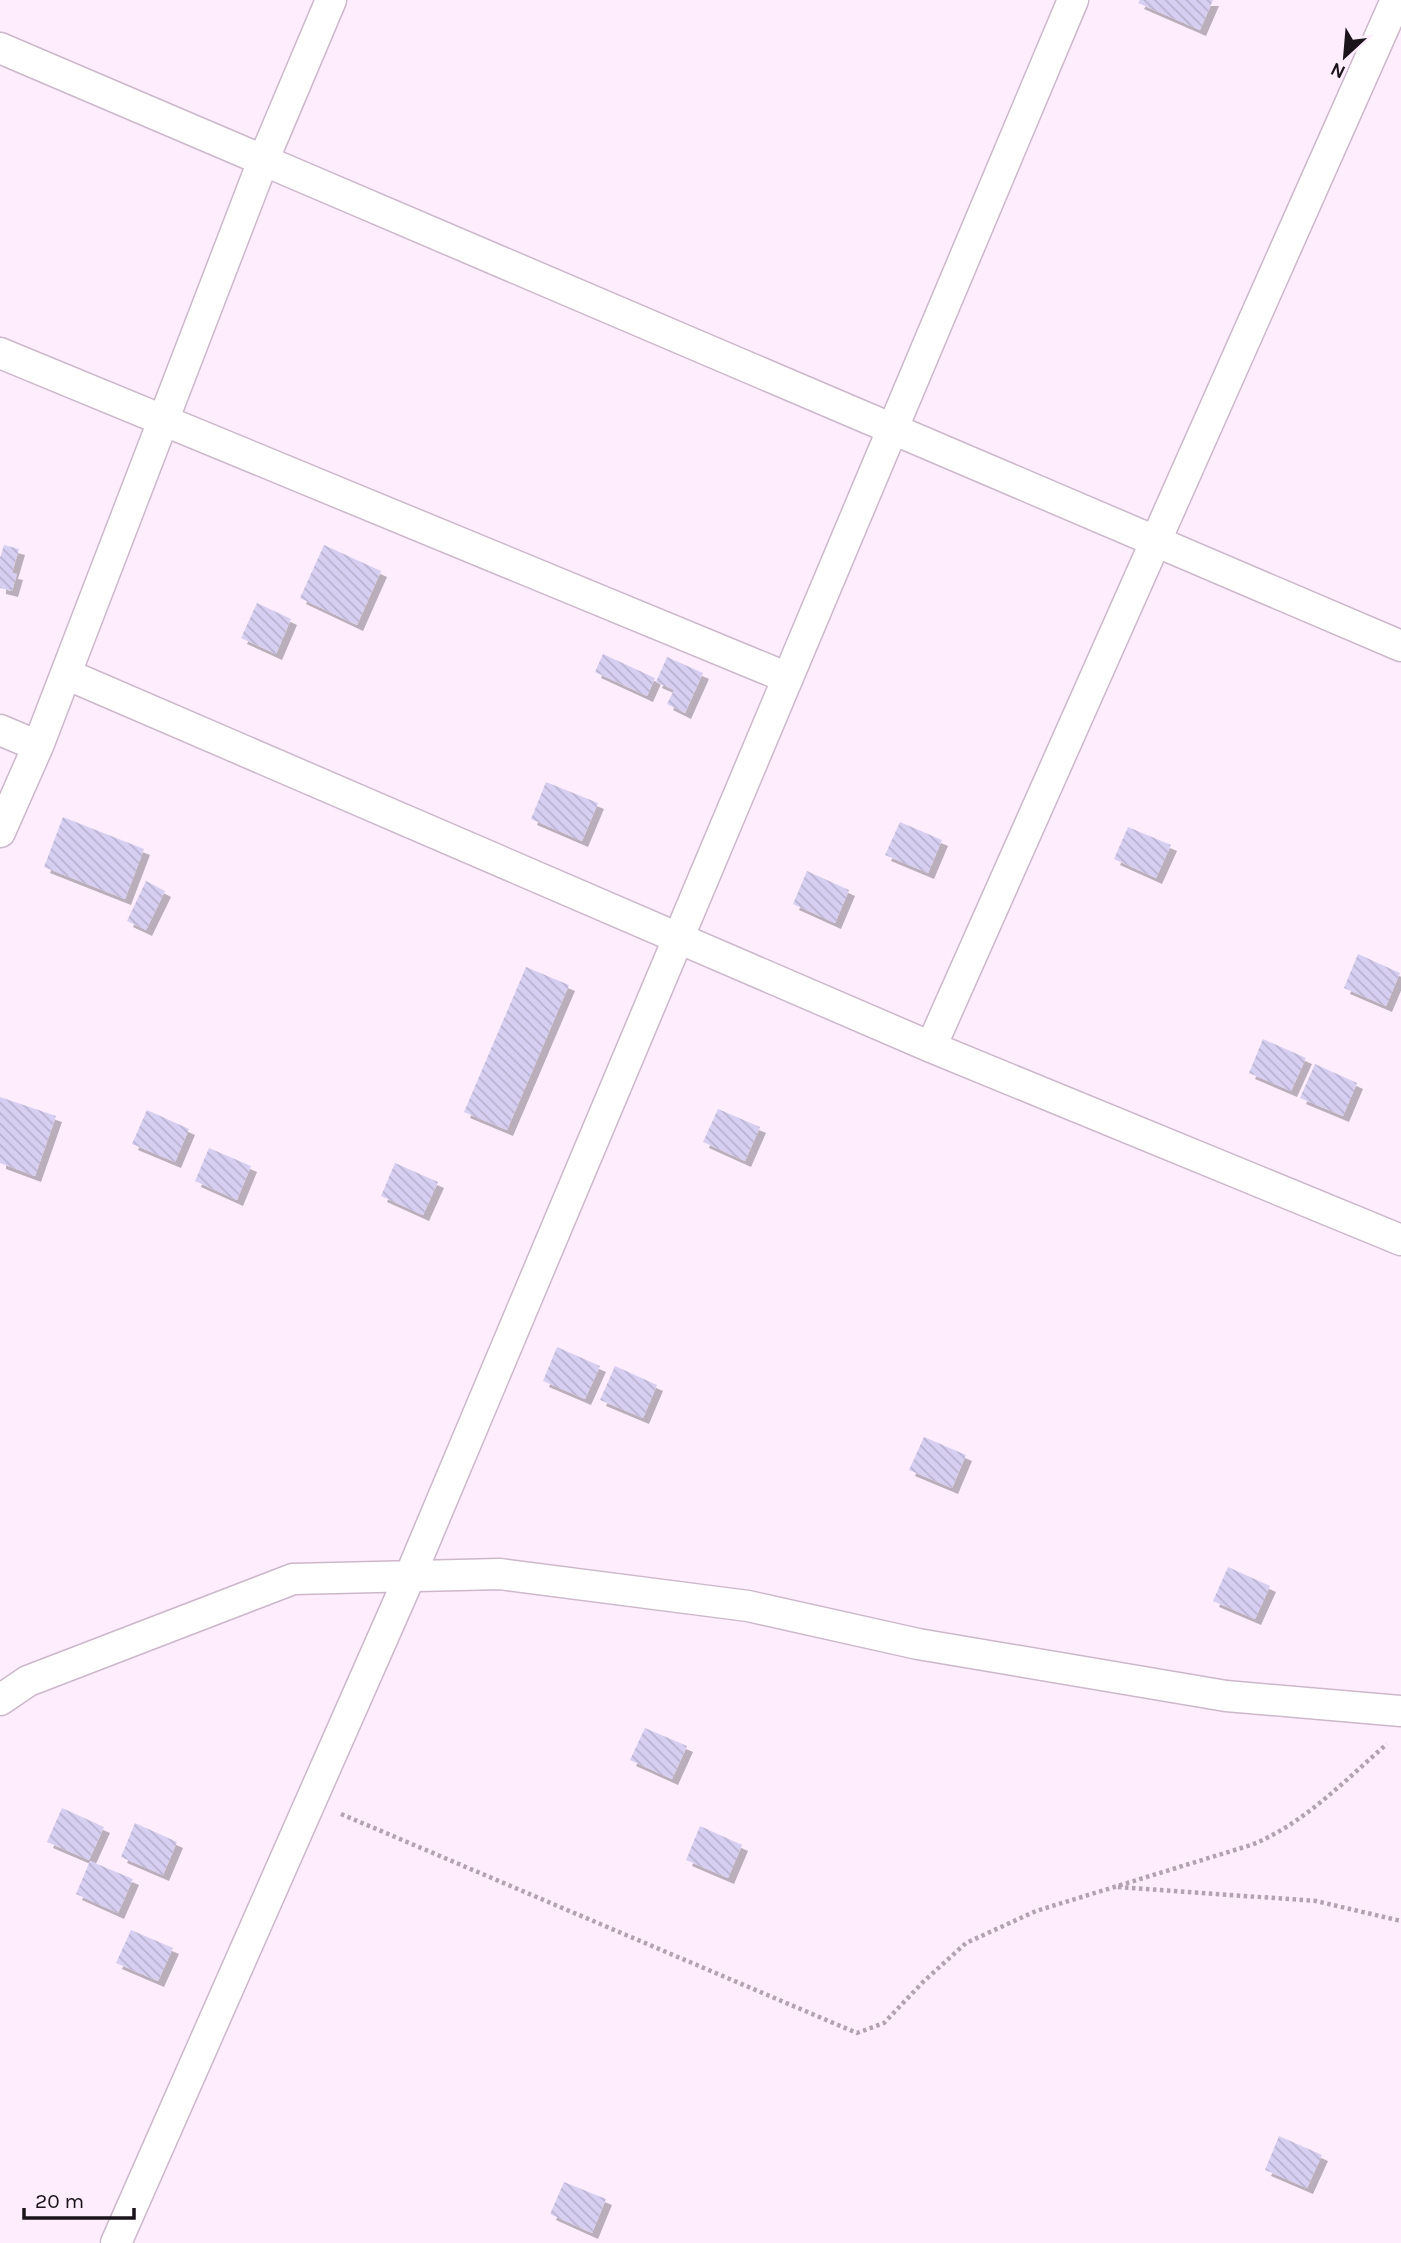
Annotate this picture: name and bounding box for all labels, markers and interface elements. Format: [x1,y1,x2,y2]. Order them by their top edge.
north arrow [1310,21,1380,91]
text: N [1327,58,1349,83]
scale bar [24,2176,135,2220]
text: 20 m [35,2189,84,2213]

